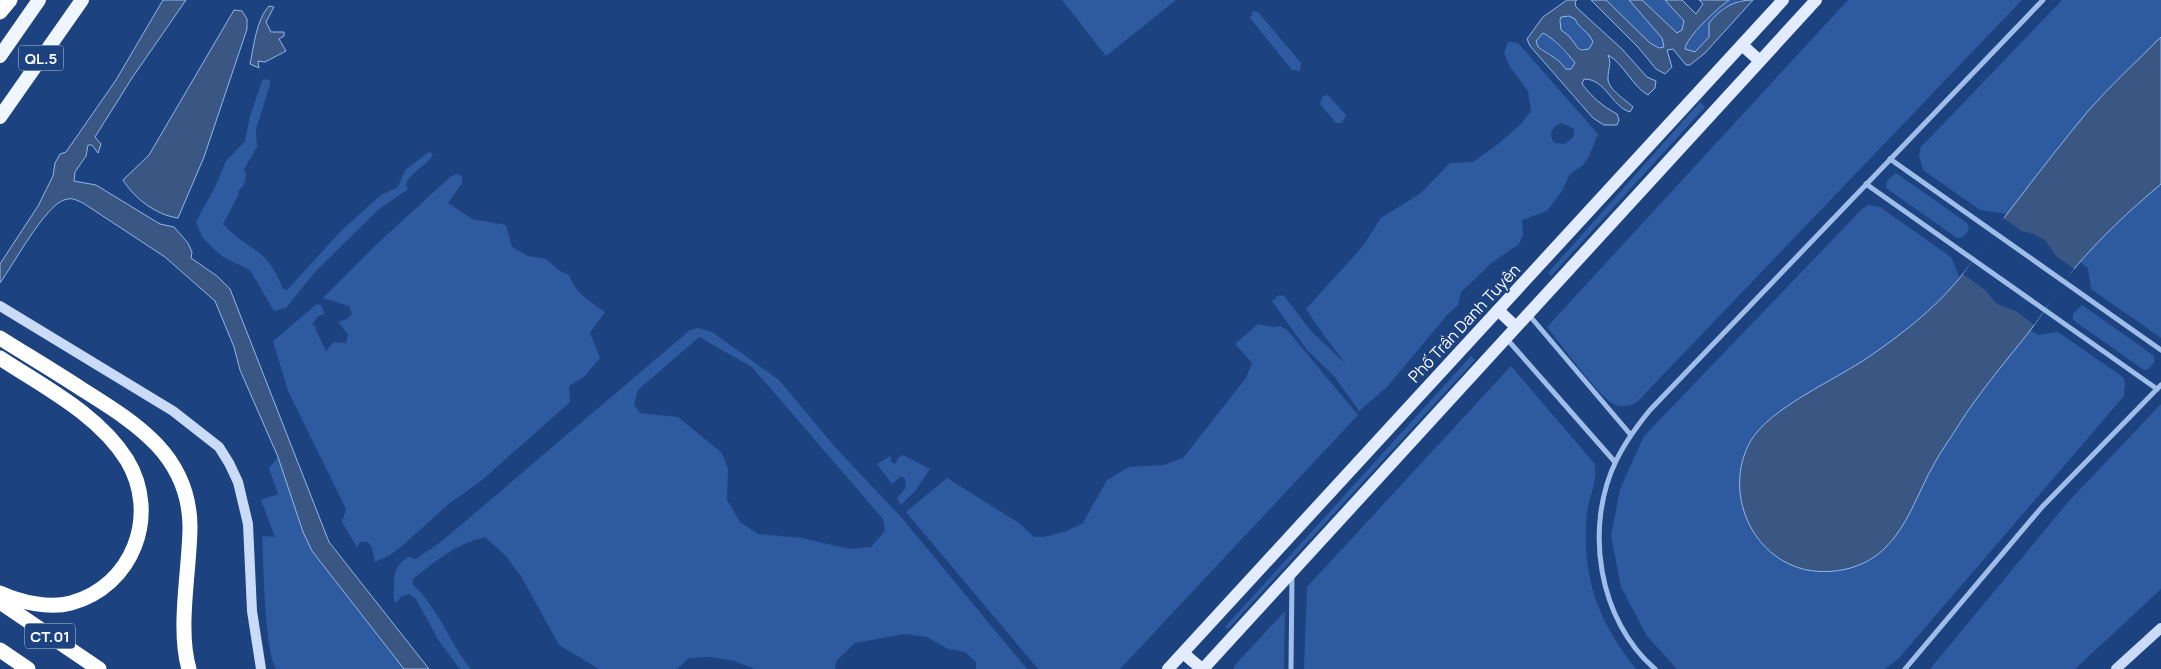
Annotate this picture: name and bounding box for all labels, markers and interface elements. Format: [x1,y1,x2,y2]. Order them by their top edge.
road number: QL.5 [18,46,64,70]
street label: Phố Trần Danh Tuyên [1403,259,1525,387]
road number: CT.01 [25,624,75,648]

